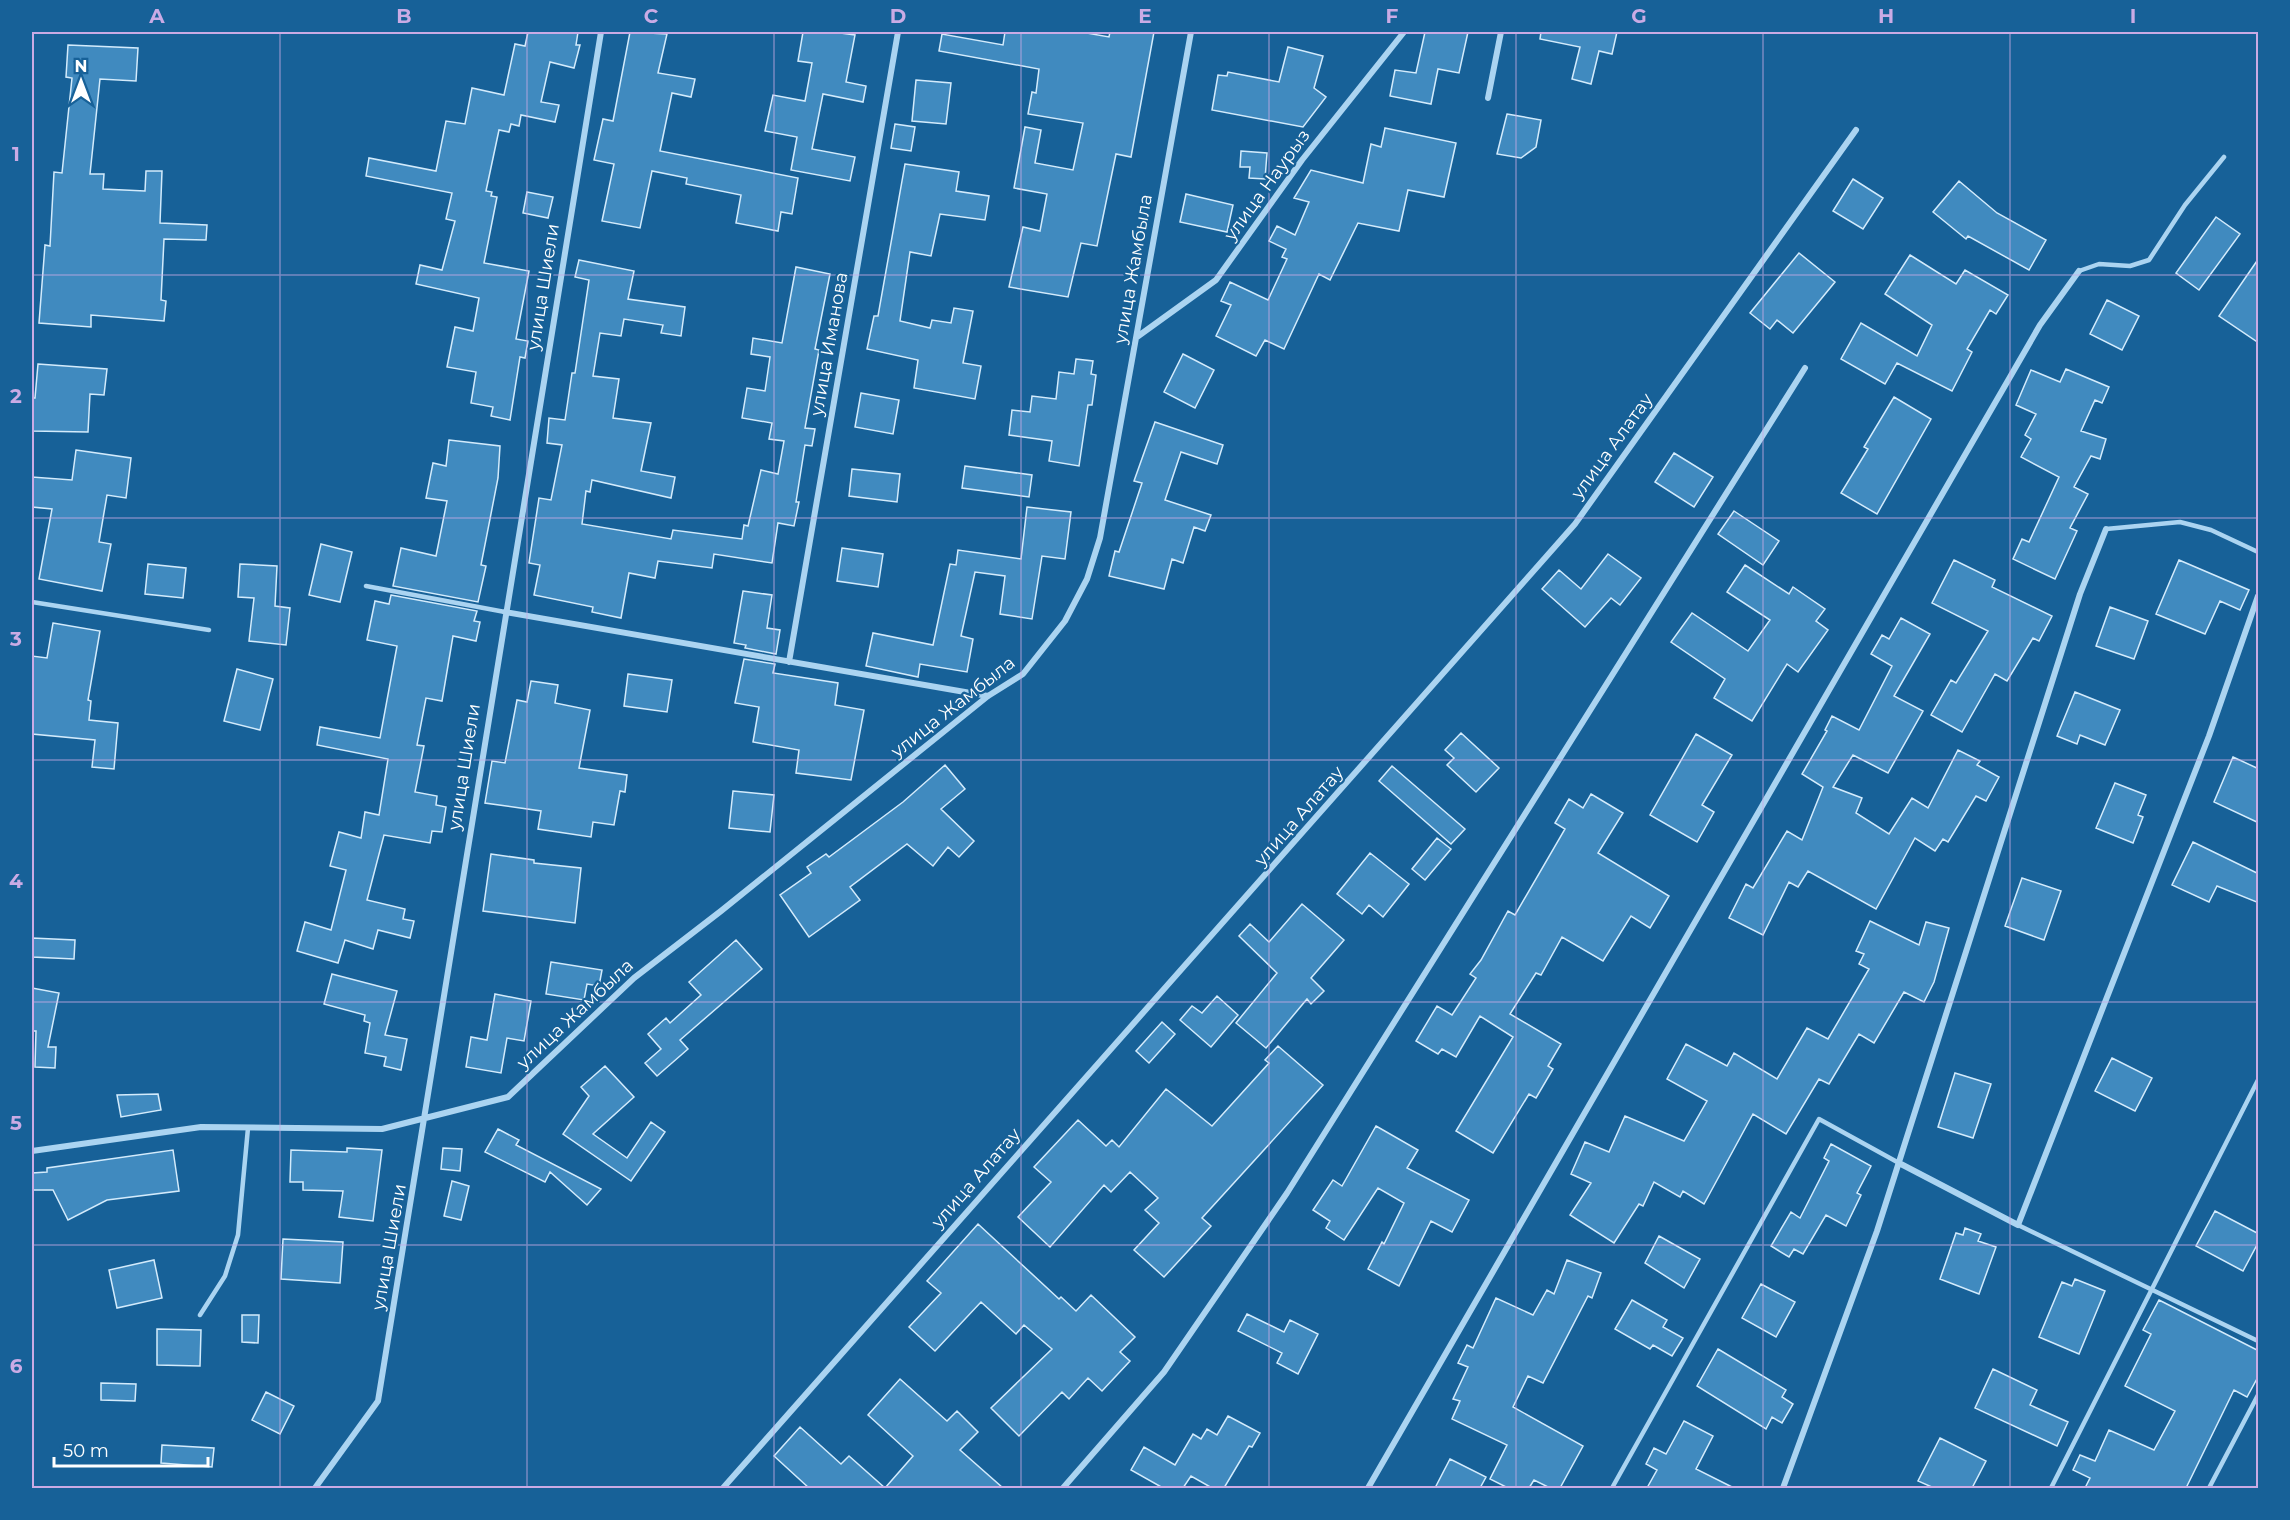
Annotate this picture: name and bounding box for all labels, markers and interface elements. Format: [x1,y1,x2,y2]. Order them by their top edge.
text: A [148,4,165,28]
text: B [396,4,412,28]
text: C [644,4,659,28]
text: D [890,4,906,28]
text: E [1138,4,1152,28]
text: F [1386,4,1399,28]
text: G [1631,4,1647,28]
text: H [1878,4,1894,28]
text: I [2130,4,2136,28]
north arrow [51,51,111,111]
text: N [75,57,87,76]
street label: улица Наурыз [1219,125,1315,246]
text: 1 [12,142,20,166]
street label: улица Жамбыла [1109,193,1157,346]
street label: улица Шиели [522,222,564,353]
street label: улица Иманова [805,270,852,419]
text: 2 [10,384,22,408]
street label: улица Алатау [1566,389,1658,504]
text: 3 [9,627,22,651]
street label: улица Жамбыла [886,652,1019,763]
street label: улица Шиели [443,702,485,833]
street label: улица Алатау [1249,762,1348,871]
text: 4 [9,869,23,893]
street label: улица Жамбыла [511,954,638,1074]
text: 5 [10,1111,22,1135]
street label: улица Алатау [926,1124,1025,1233]
street label: улица Шиели [367,1182,411,1313]
text: 6 [10,1354,23,1378]
scale bar [54,1430,208,1468]
text: 50 m [63,1440,109,1462]

